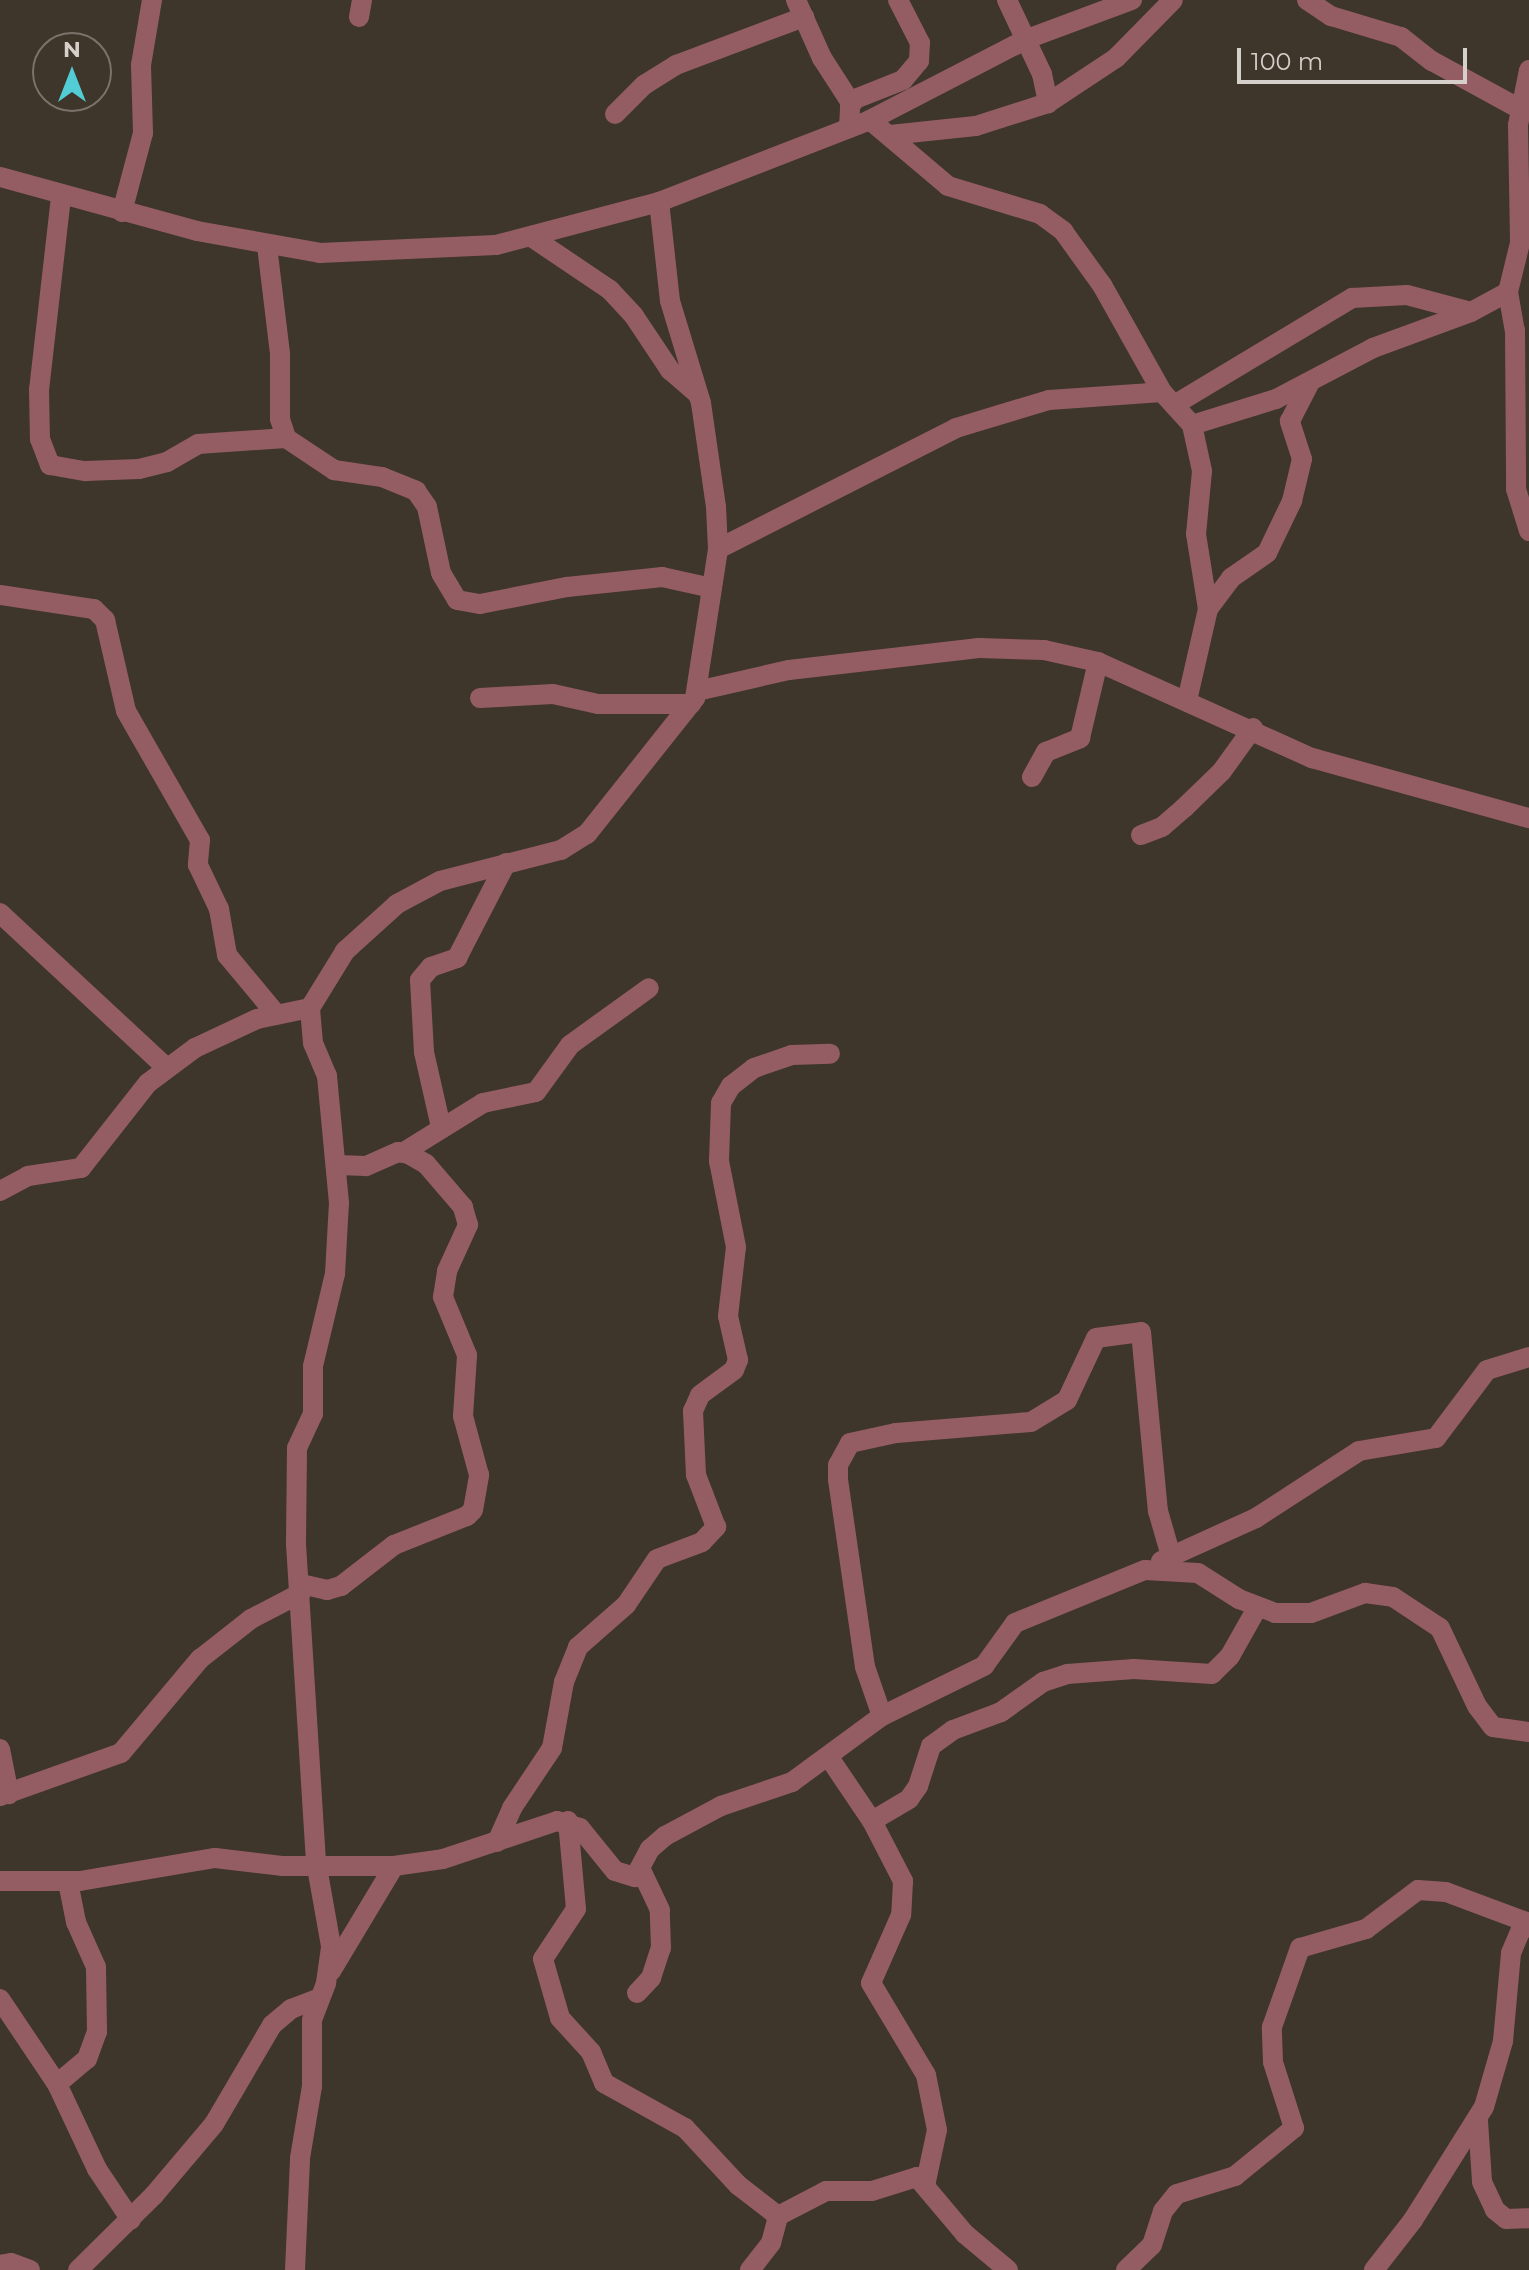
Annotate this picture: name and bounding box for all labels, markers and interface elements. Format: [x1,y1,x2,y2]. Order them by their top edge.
north arrow [32,32,112,112]
scale bar [1241,32,1471,82]
text: N [63,36,81,63]
text: 100 m [1251,47,1323,76]

